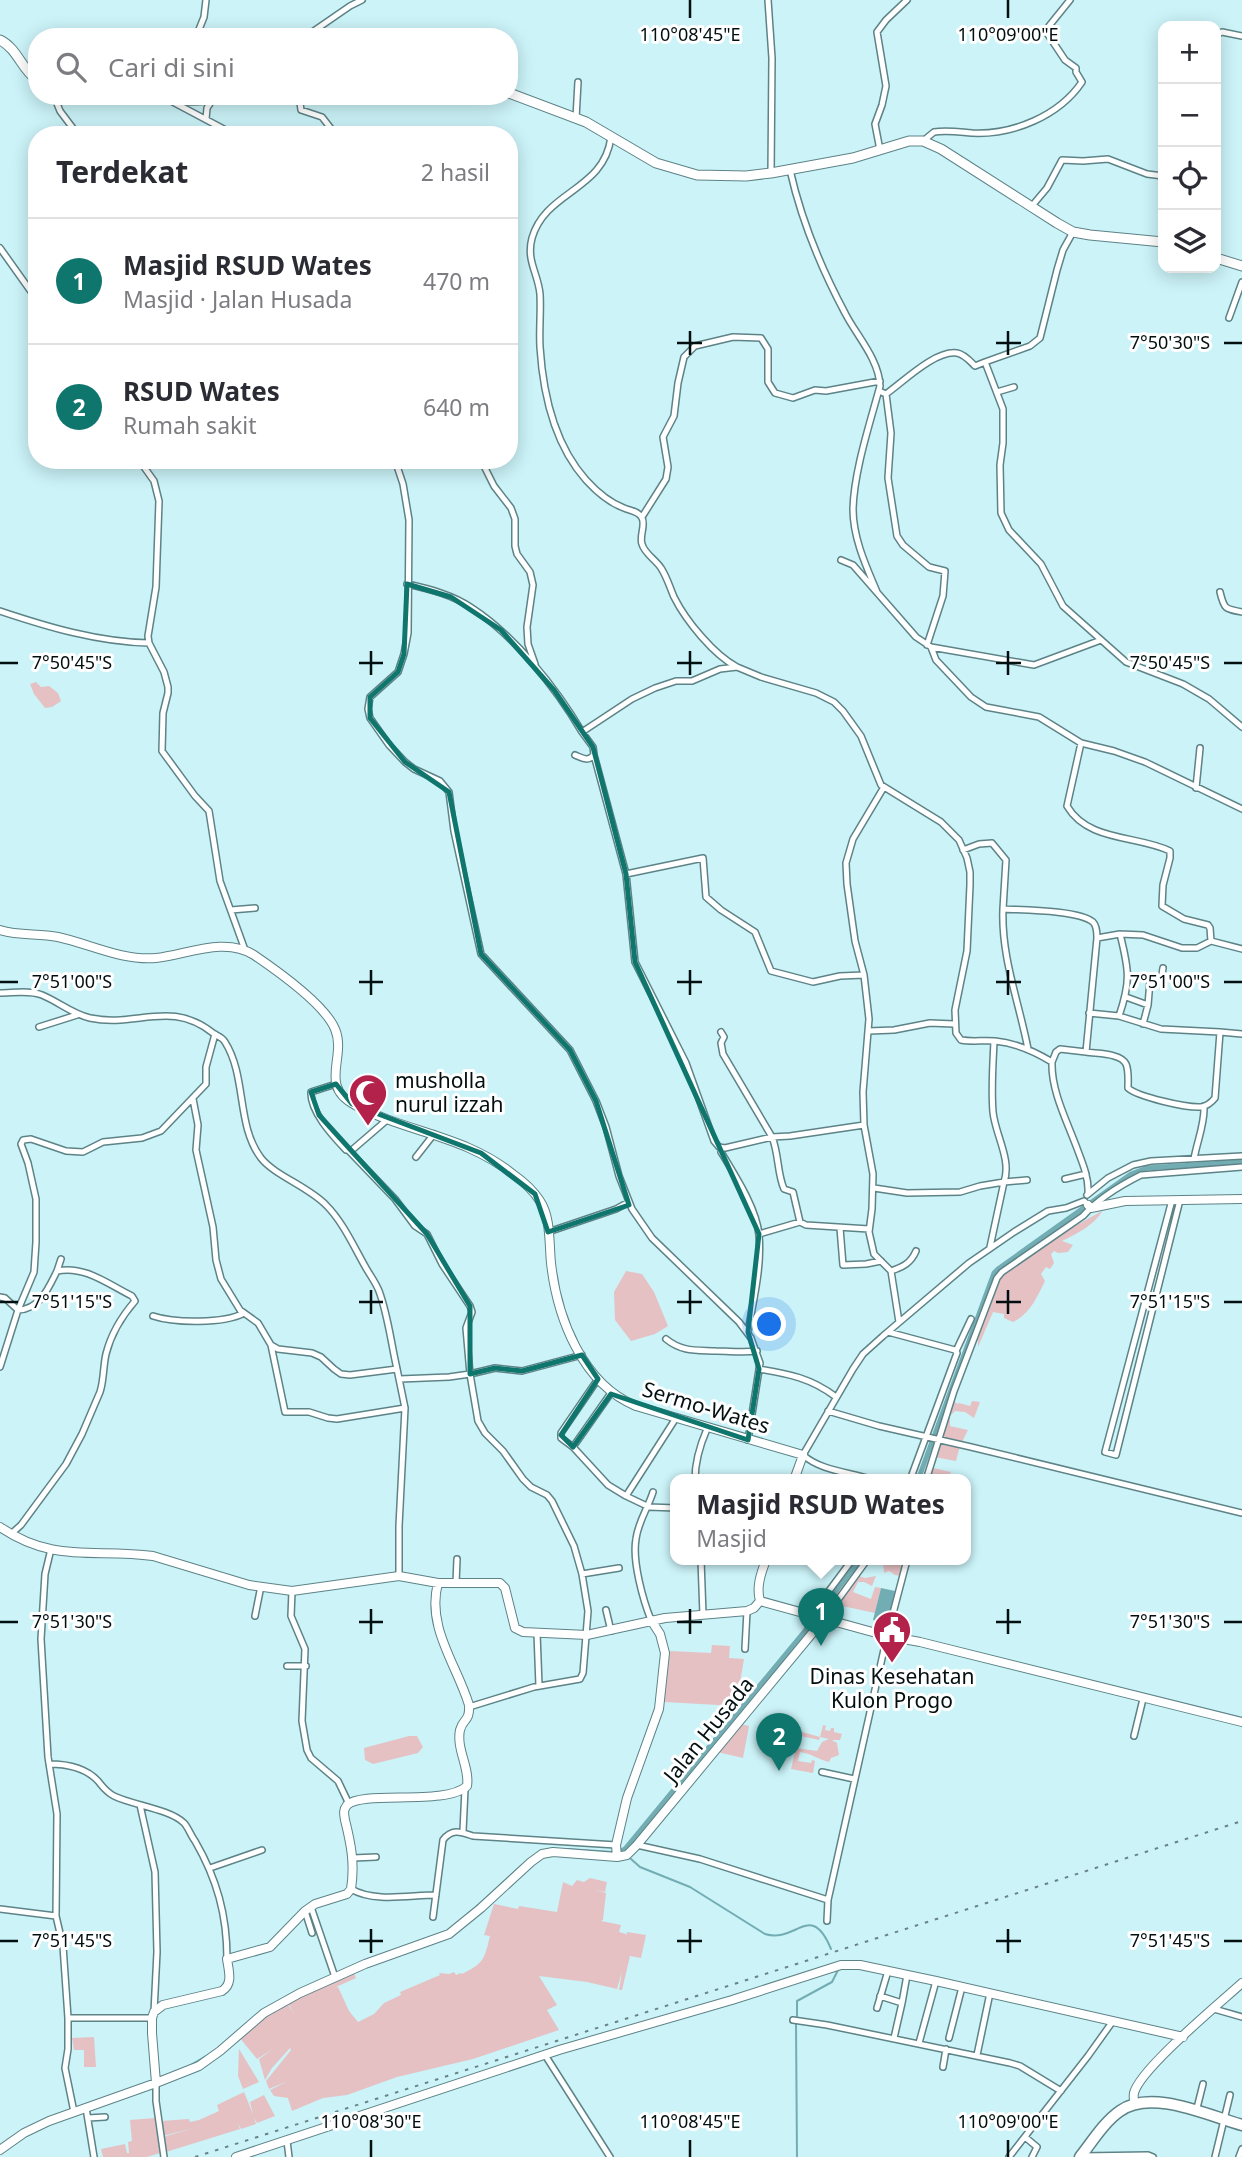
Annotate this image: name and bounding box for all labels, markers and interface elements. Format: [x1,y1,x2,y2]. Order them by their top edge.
map controls [1158,21,1221,273]
button: + [1158,21,1221,84]
text: 110°08'45"E [639,22,741,46]
text: 110°09'00"E [957,22,1059,46]
search box [28,28,518,105]
icon: search [52,48,90,86]
text: Cari di sini [108,49,235,85]
button: − [1158,84,1221,147]
button: locate [1158,147,1221,210]
text: Terdekat [56,151,188,192]
text: 2 hasil [421,156,490,188]
button: layers [1158,210,1221,273]
text: Masjid RSUD Wates [123,247,372,283]
text: 1 [72,265,86,297]
text: 470 m [423,265,490,297]
text: Masjid · Jalan Husada [123,283,352,315]
text: 7°50'30"S [1130,330,1210,354]
text: RSUD Wates [123,373,280,409]
text: 2 [72,391,86,423]
text: 640 m [423,391,490,423]
text: Rumah sakit [123,409,257,441]
text: 7°50'45"S [32,650,112,674]
text: 7°50'45"S [1130,650,1210,674]
text: 7°51'00"S [32,969,112,993]
text: 7°51'00"S [1130,969,1210,993]
place label: musholla nurul izzah [395,1066,503,1118]
mosque icon: musholla nurul izzah [347,1072,389,1127]
text: 7°51'15"S [32,1289,112,1313]
text: 7°51'15"S [1130,1289,1210,1313]
your location [752,1307,786,1341]
street label: Sermo-Wates [639,1374,773,1440]
popup [670,1474,971,1565]
text: Masjid RSUD Wates [696,1486,945,1522]
text: Masjid [696,1522,767,1554]
pin: 1 [798,1588,844,1646]
text: 7°51'30"S [32,1609,112,1633]
public building icon: Dinas Kesehatan Kulon Progo [871,1609,913,1664]
text: 7°51'30"S [1130,1609,1210,1633]
place label: Dinas Kesehatan Kulon Progo [810,1662,974,1714]
street label: Jalan Husada [656,1671,759,1790]
pin: 2 [756,1713,802,1771]
text: 7°51'45"S [32,1928,112,1952]
text: 7°51'45"S [1130,1928,1210,1952]
text: 110°08'30"E [320,2109,422,2133]
text: 110°08'45"E [639,2109,741,2133]
text: 110°09'00"E [957,2109,1059,2133]

